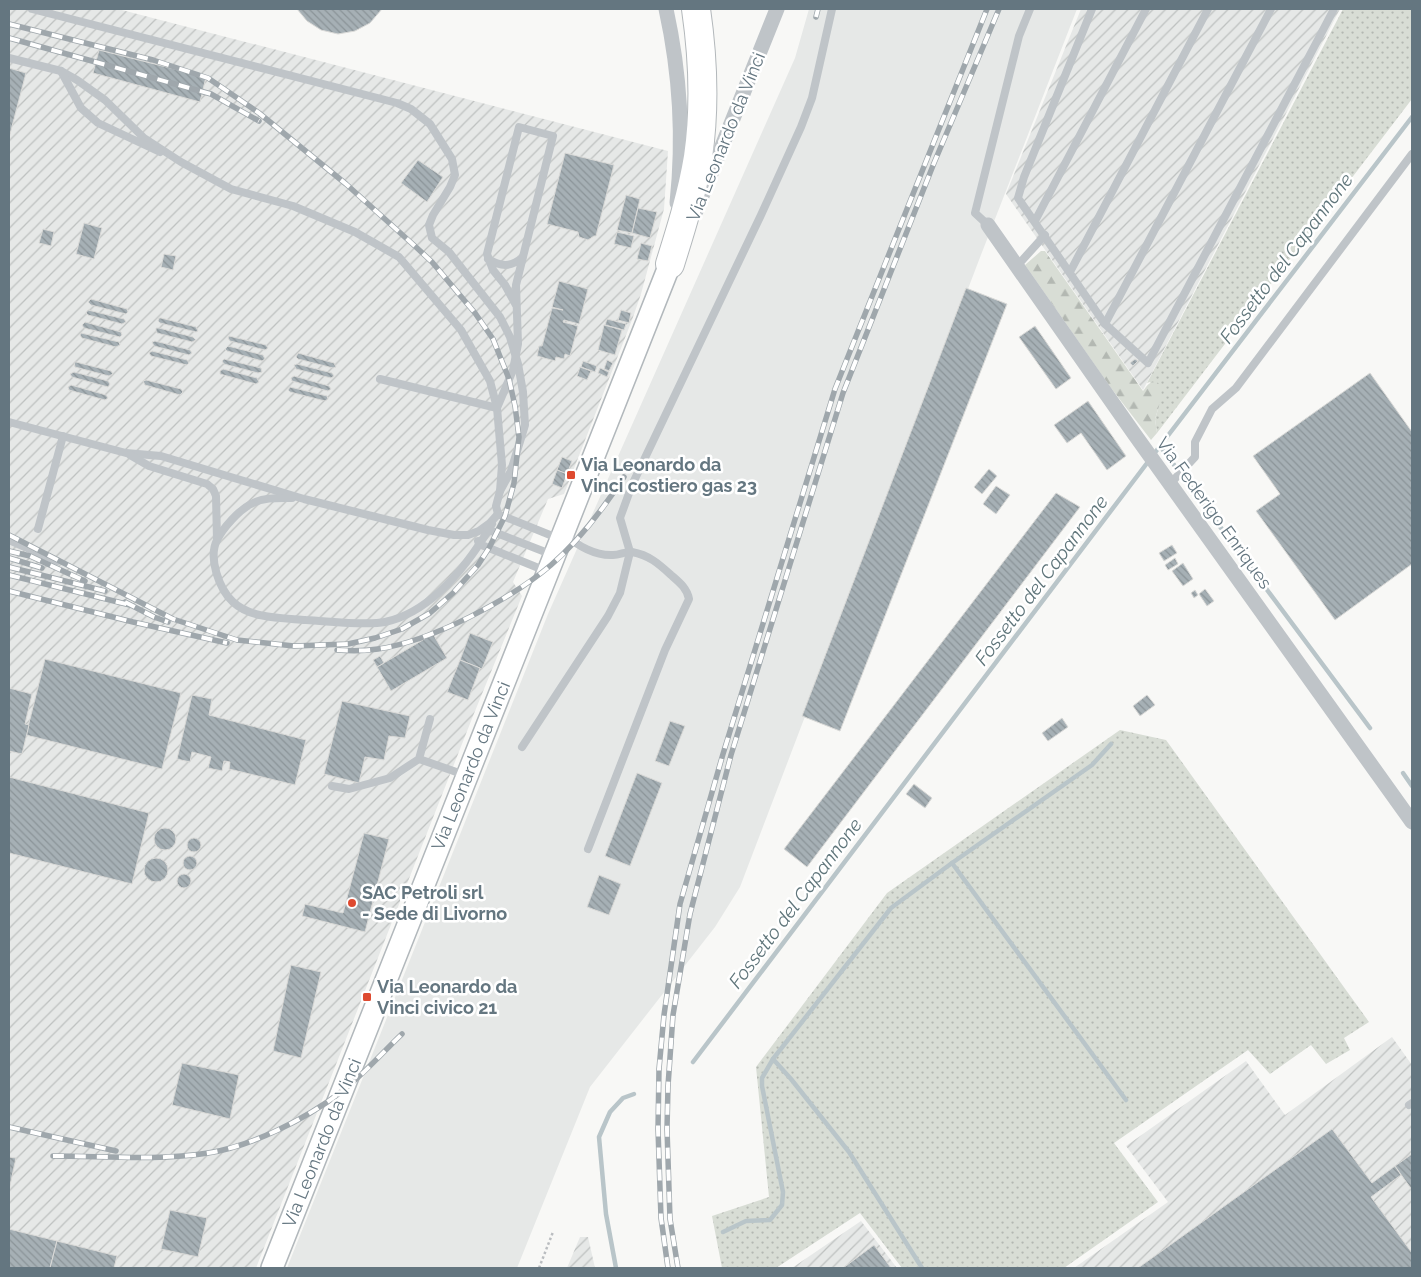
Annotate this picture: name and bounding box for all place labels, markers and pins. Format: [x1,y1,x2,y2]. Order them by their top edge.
place label: Via Leonardo da Vinci costiero gas 23 [581,454,757,496]
marker: Via Leonardo da Vinci costiero gas 23 [565,469,577,481]
place label: SAC Petroli srl - Sede di Livorno [362,882,507,924]
marker: SAC Petroli srl - Sede di Livorno [346,897,358,909]
place label: Via Leonardo da Vinci civico 21 [377,976,517,1018]
marker: Via Leonardo da Vinci civico 21 [361,991,373,1003]

